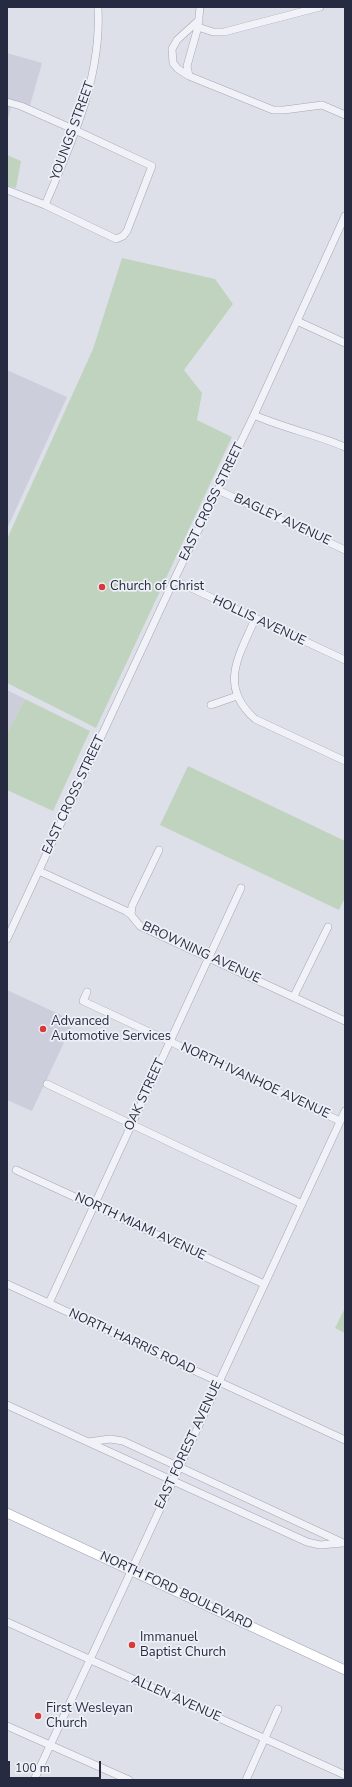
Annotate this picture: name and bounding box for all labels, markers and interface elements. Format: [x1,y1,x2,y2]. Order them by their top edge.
street label: YOUNGS STREET [48,79,98,183]
street label: EAST CROSS STREET [177,440,247,564]
street label: BAGLEY AVENUE [231,491,333,549]
place label: Church of Christ [110,579,204,595]
marker: Church of Christ [97,582,107,592]
street label: HOLLIS AVENUE [210,593,308,649]
street label: EAST CROSS STREET [40,733,108,857]
street label: BROWNING AVENUE [139,919,263,987]
place label: Advanced Automotive Services [51,1014,171,1045]
marker: Advanced Automotive Services [38,1024,48,1034]
street label: NORTH IVANHOE AVENUE [178,1040,332,1122]
street label: OAK STREET [121,1056,169,1134]
street label: NORTH MIAMI AVENUE [72,1190,208,1264]
street label: NORTH HARRIS ROAD [66,1306,198,1378]
street label: EAST FOREST AVENUE [152,1378,226,1512]
street label: NORTH FORD BOULEVARD [97,1549,255,1633]
place label: Immanuel Baptist Church [140,1630,226,1661]
marker: Immanuel Baptist Church [127,1640,137,1650]
street label: ALLEN AVENUE [129,1672,223,1726]
place label: First Wesleyan Church [46,1701,133,1732]
marker: First Wesleyan Church [33,1711,43,1721]
scale bar [10,1753,103,1779]
text: 100 m [15,1760,50,1776]

